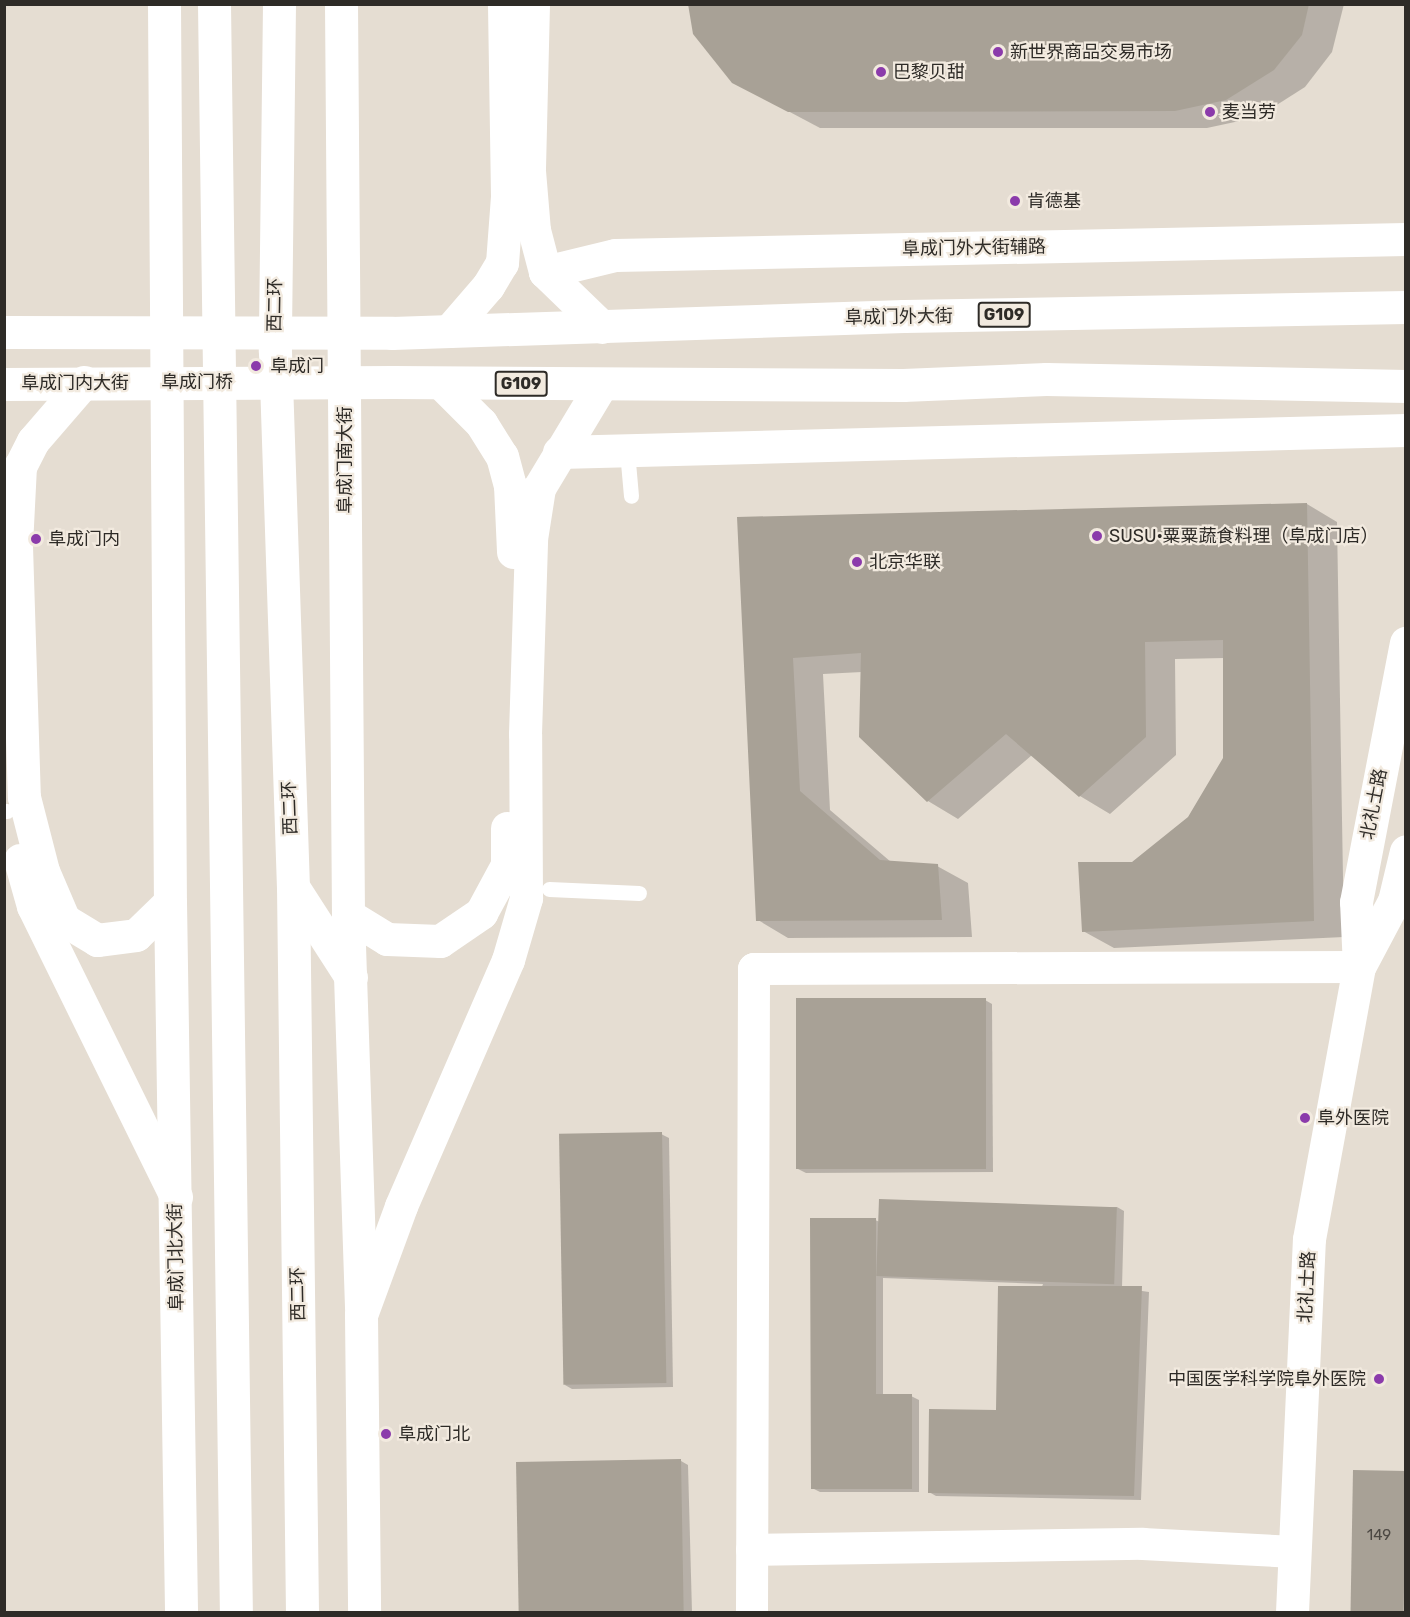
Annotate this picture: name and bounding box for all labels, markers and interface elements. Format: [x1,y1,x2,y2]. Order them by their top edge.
place label: 新世界商品交易市场 [1010,41,1172,63]
marker: 新世界商品交易市场 [991,45,1005,59]
place label: 巴黎贝甜 [893,61,965,83]
marker: 巴黎贝甜 [874,65,888,79]
place label: 麦当劳 [1222,101,1276,123]
marker: 麦当劳 [1203,105,1217,119]
place label: 肯德基 [1027,190,1081,212]
marker: 肯德基 [1008,194,1022,208]
street label: 阜成门外大街辅路 [902,236,1046,260]
street label: 西二环 [264,278,286,332]
road number: G109 [977,302,1031,328]
street label: 阜成门外大街 [845,305,953,329]
place label: 阜成门 [270,355,324,377]
marker: 阜成门 [247,357,265,375]
street label: 阜成门桥 [161,371,233,393]
road number: G109 [494,371,548,397]
street label: 阜成门内大街 [21,372,129,394]
street label: 阜成门南大街 [334,406,356,514]
place label: SUSU·粟粟蔬食料理（阜成门店） [1109,525,1379,547]
place label: 阜成门内 [48,528,120,550]
marker: SUSU·粟粟蔬食料理（阜成门店） [1090,529,1104,543]
marker: 阜成门内 [29,532,43,546]
place label: 北京华联 [869,551,941,573]
marker: 北京华联 [850,555,864,569]
street label: 北礼士路 [1357,767,1391,841]
street label: 西二环 [278,781,302,835]
place label: 阜外医院 [1317,1107,1389,1129]
marker: 阜外医院 [1298,1111,1312,1125]
street label: 阜成门北大街 [164,1203,188,1311]
street label: 北礼士路 [1294,1250,1320,1324]
street label: 西二环 [287,1267,309,1321]
place label: 中国医学科学院阜外医院 [1168,1368,1366,1390]
marker: 中国医学科学院阜外医院 [1370,1370,1388,1388]
place label: 阜成门北 [398,1423,470,1445]
marker: 阜成门北 [379,1427,393,1441]
house number: 149 [1367,1527,1391,1545]

